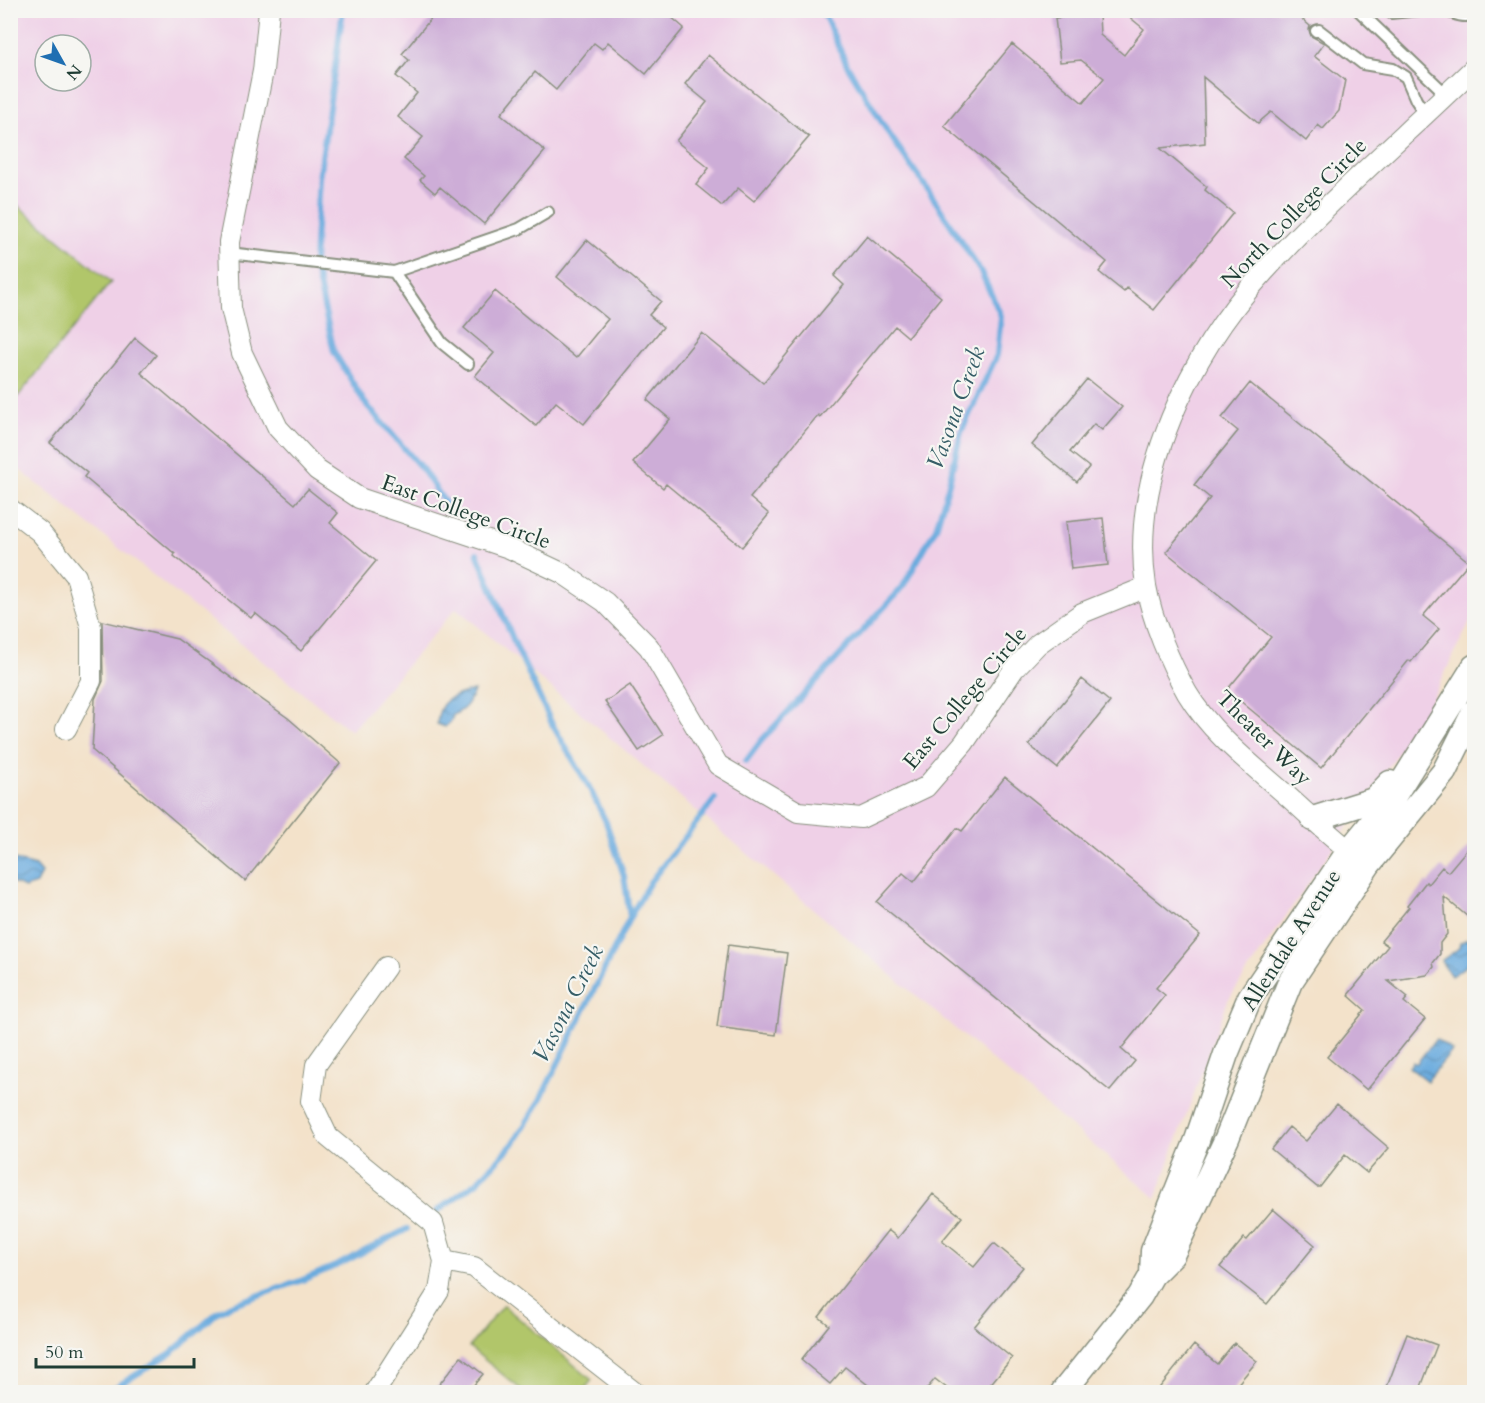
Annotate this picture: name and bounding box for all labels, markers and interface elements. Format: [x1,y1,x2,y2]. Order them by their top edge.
north arrow [33,33,93,93]
text: N [61,60,87,84]
street label: North College Circle [1214,131,1374,295]
water label: Vasona Creek [918,342,994,474]
street label: East College Circle [377,467,555,557]
street label: East College Circle [896,620,1034,776]
street label: Theater Way [1210,684,1319,793]
street label: Allendale Avenue [1234,863,1348,1017]
water label: Vasona Creek [524,939,612,1069]
scale bar [36,1331,194,1369]
text: 50 m [45,1340,84,1365]

